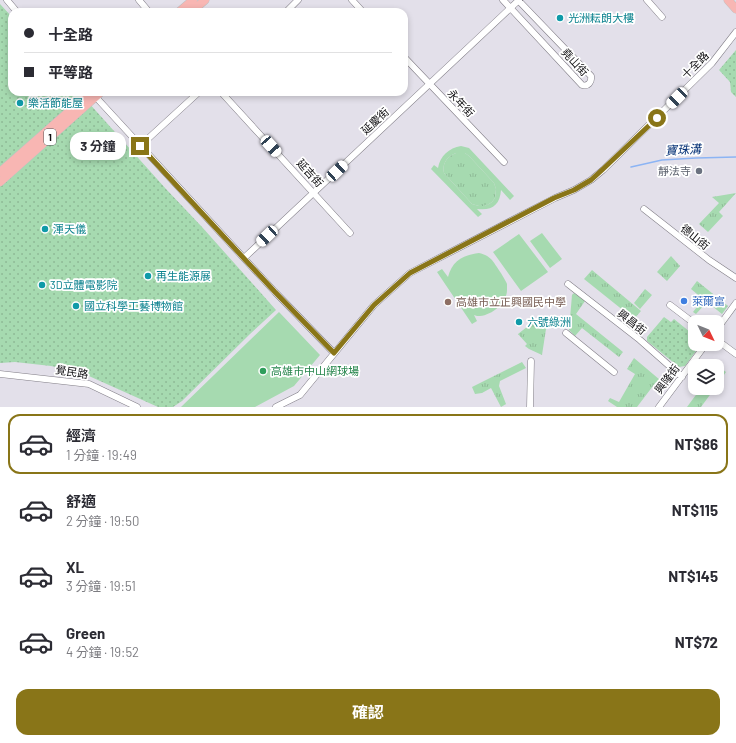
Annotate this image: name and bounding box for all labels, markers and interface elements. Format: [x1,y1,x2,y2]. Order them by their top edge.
place label: 光洲耘朗大樓 [568,11,634,24]
marker: 光洲耘朗大樓 [555,13,565,23]
text: 十全路 [48,25,93,43]
street label: 堯山街 [559,45,591,78]
street label: 十全路 [678,48,711,81]
text: 平等路 [48,63,93,81]
car [664,85,690,111]
street label: 永年街 [445,86,477,119]
place label: 樂活節能屋 [28,96,83,109]
marker: 樂活節能屋 [15,98,25,108]
street label: 延慶街 [358,105,391,137]
route start [648,109,666,127]
road number: 1 [44,129,56,145]
callout: 3 分鐘 [70,132,126,160]
car [259,133,283,159]
route end [131,137,149,155]
text: 3 分鐘 [80,138,116,154]
water label: 寶珠溝 [665,141,703,157]
street label: 延吉街 [295,156,326,189]
car [324,158,350,184]
place label: 靜法寺 [658,164,691,177]
marker: 靜法寺 [694,166,704,176]
street label: 德山街 [678,221,712,252]
place label: 渾天儀 [53,222,86,235]
car [254,223,280,249]
marker: 渾天儀 [40,224,50,234]
place label: 再生能源展 [156,269,211,282]
marker: 再生能源展 [143,271,153,281]
place label: 3D立體電影院 [50,278,117,291]
marker: 3D立體電影院 [37,280,47,290]
place label: 萊爾富 [692,294,725,307]
place label: 高雄市立正興國民中學 [456,295,566,308]
marker: 萊爾富 [679,296,689,306]
marker: 高雄市立正興國民中學 [443,297,453,307]
place label: 國立科學工藝博物館 [84,299,183,312]
marker: 國立科學工藝博物館 [71,301,81,311]
street label: 興昌街 [615,306,649,337]
place label: 六號綠洲 [527,315,571,328]
north arrow [688,315,724,351]
map controls [688,315,724,395]
marker: 六號綠洲 [514,317,524,327]
button: layers [688,359,724,395]
street label: 興隆街 [651,362,682,396]
street label: 覺民路 [55,363,89,381]
place label: 高雄市中山網球場 [271,364,359,377]
marker: 高雄市中山網球場 [258,366,268,376]
icon: car [18,426,54,462]
text: 經濟 [66,426,96,444]
text: NT$86 [674,435,718,453]
text: 1 分鐘 · 19:49 [66,447,137,463]
icon: car [18,492,54,528]
text: 舒適 [66,492,96,510]
text: NT$115 [672,501,718,519]
text: 2 分鐘 · 19:50 [66,513,139,529]
icon: car [18,558,54,594]
text: XL [66,558,84,576]
text: NT$145 [668,567,718,585]
text: 3 分鐘 · 19:51 [66,578,136,594]
icon: car [18,624,54,660]
text: Green [66,624,105,642]
text: NT$72 [675,633,718,651]
text: 4 分鐘 · 19:52 [66,644,139,660]
button: 確認 [16,689,720,735]

